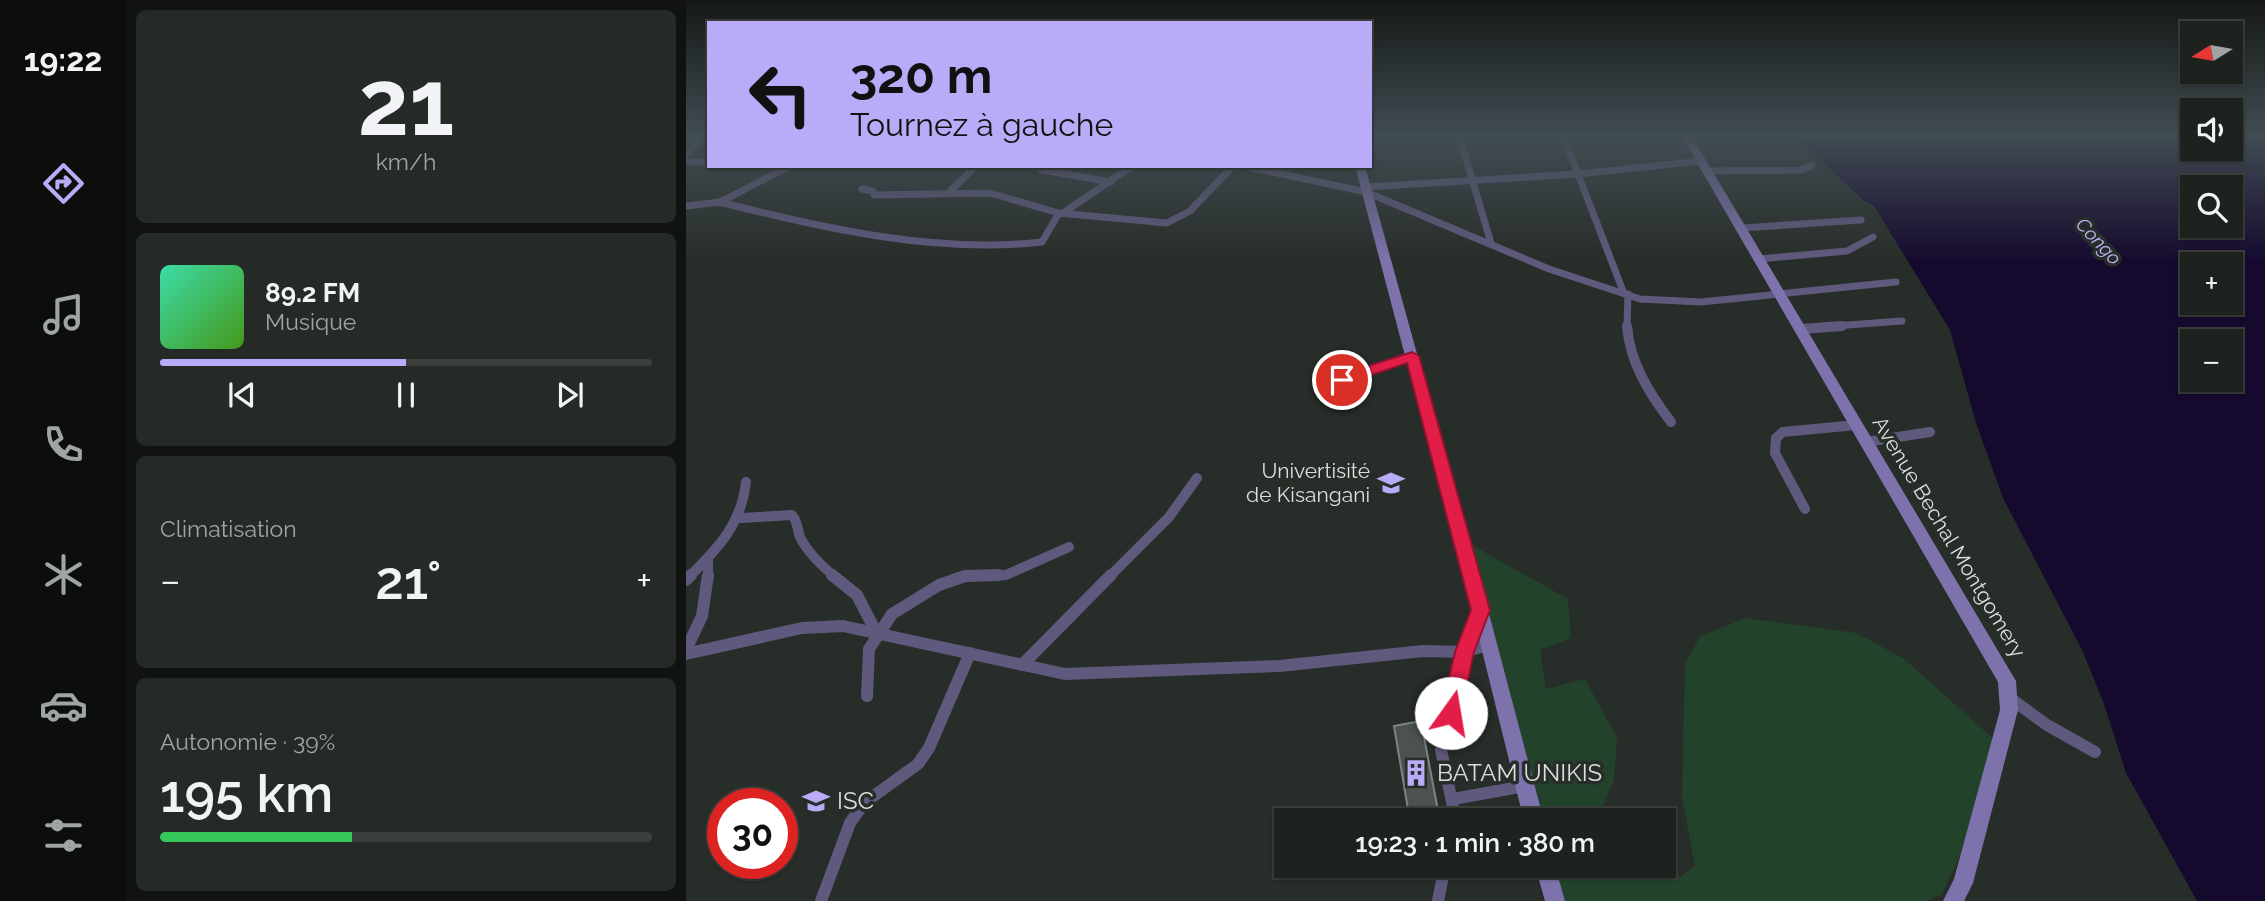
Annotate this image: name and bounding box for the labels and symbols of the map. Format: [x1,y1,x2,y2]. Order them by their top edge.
north arrow [2180,21,2244,84]
water label: Congo [2072,213,2126,269]
pin [1312,350,1372,410]
street label: Avenue Bechal Montgomery [1867,412,2031,662]
place label: Univertisité de Kisangani [1246,458,1370,507]
school or university icon: Univertisité de Kisangani [1376,468,1406,498]
position arrow [1414,676,1488,750]
building icon: BATAM UNIKIS [1401,758,1431,788]
place label: BATAM UNIKIS [1437,758,1602,787]
school or university icon: ISC [801,786,831,816]
place label: ISC [837,786,874,815]
speed limit sign: 30 [707,788,798,879]

